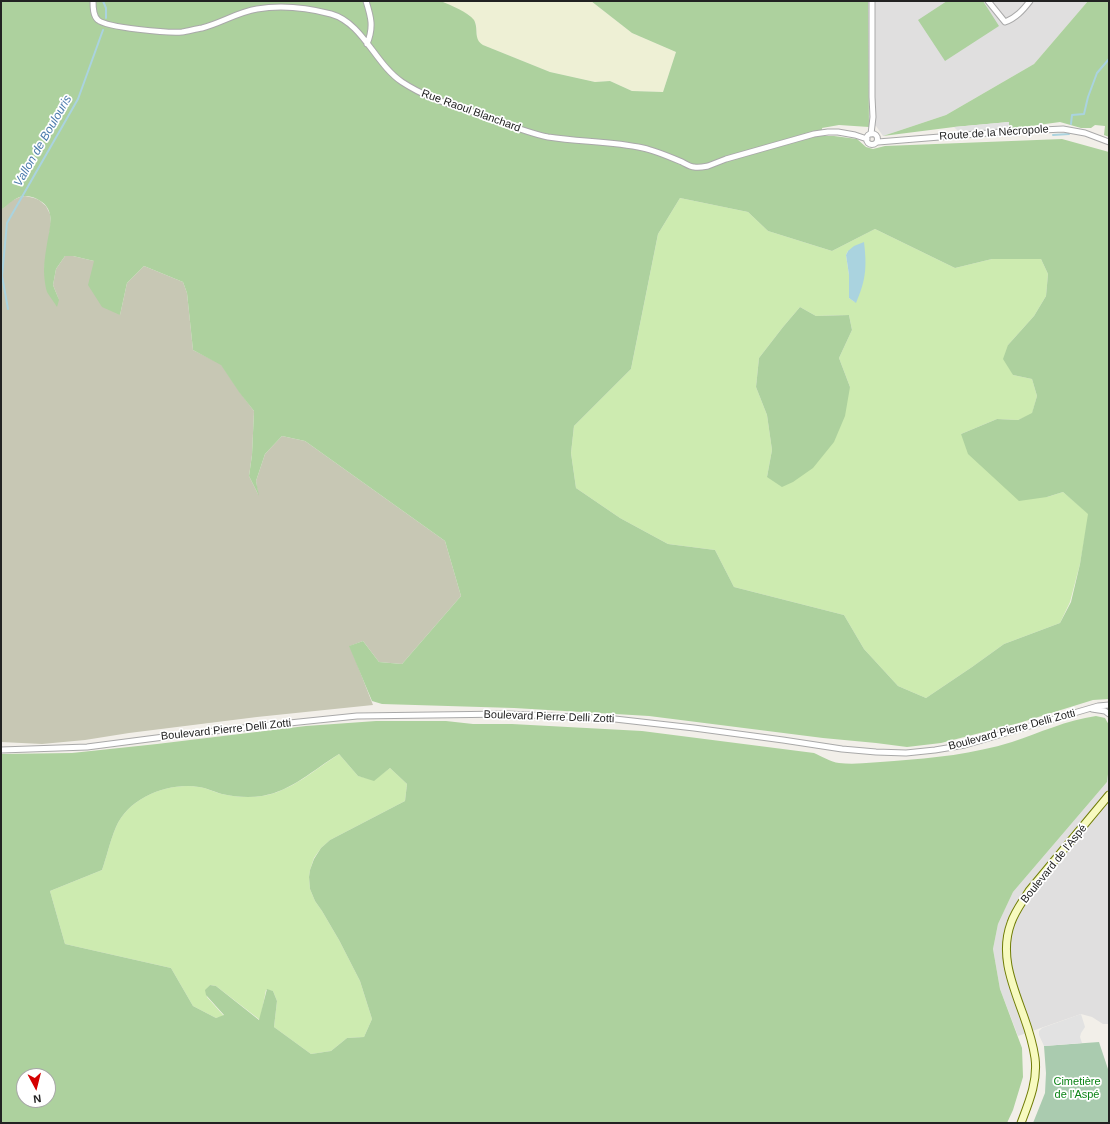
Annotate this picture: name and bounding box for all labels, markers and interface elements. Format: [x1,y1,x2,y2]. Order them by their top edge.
street label: Rue Raoul Blanchard [420,87,522,135]
water label: Vallon de Boulouris [11,93,75,189]
street label: Route de la Nécropole [939,123,1049,143]
street label: Boulevard Pierre Delli Zotti [947,707,1077,753]
street label: Boulevard Pierre Delli Zotti [483,708,615,726]
street label: Boulevard Pierre Delli Zotti [160,717,292,743]
street label: Boulevard de l'Aspé [1018,822,1090,906]
north arrow [16,1068,56,1108]
park label: Cimetière de l'Aspé [1053,1075,1101,1101]
text: N [33,1092,42,1105]

